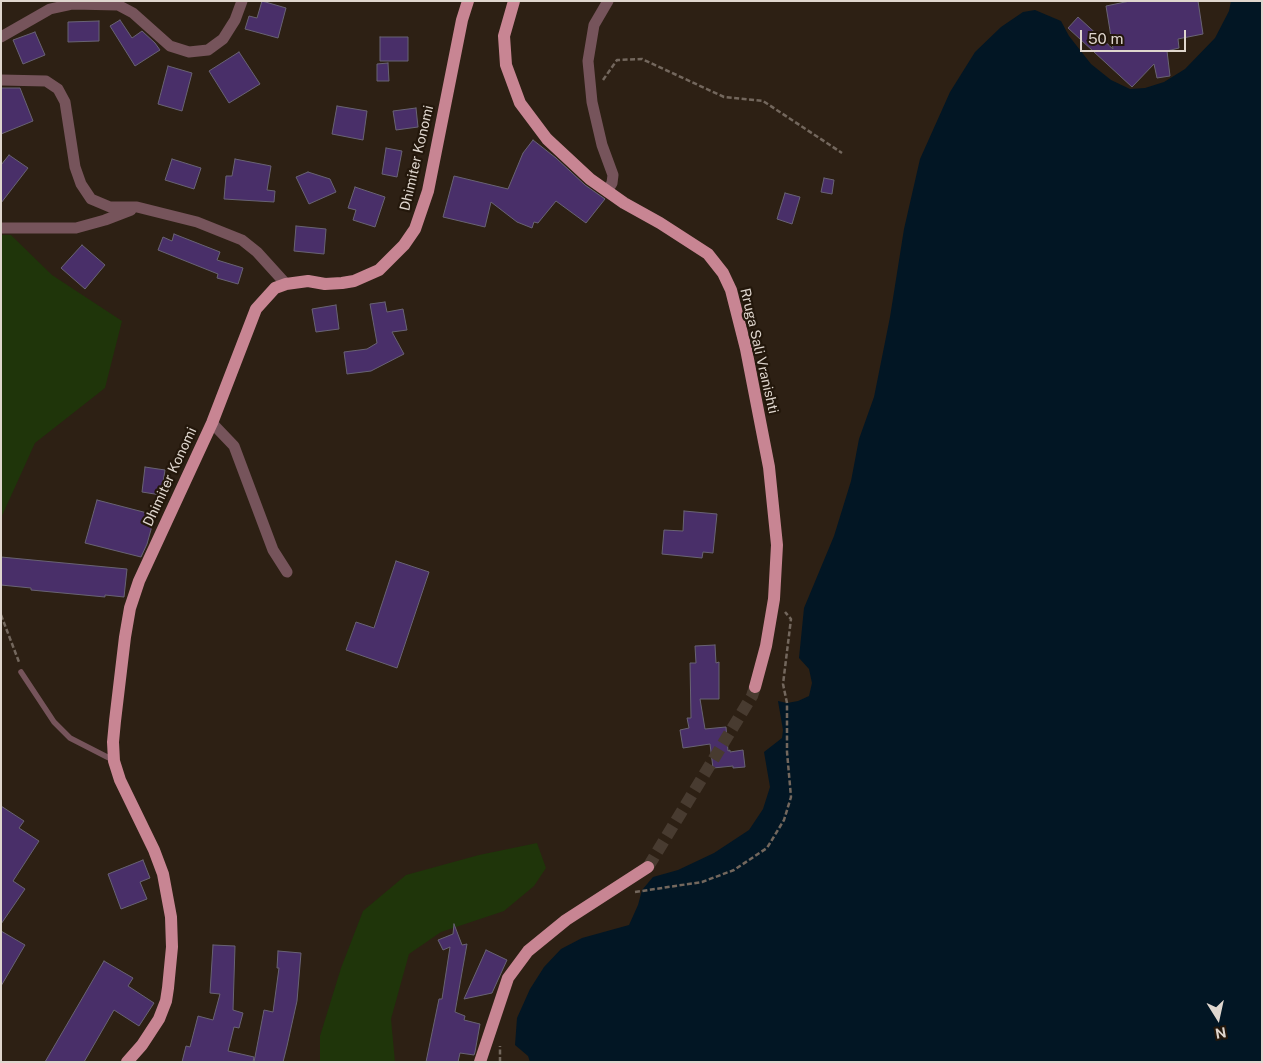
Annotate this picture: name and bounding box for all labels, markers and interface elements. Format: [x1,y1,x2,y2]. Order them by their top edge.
scale bar [1083,20,1189,52]
text: 50 m [1088,30,1123,47]
street label: Dhimiter Konomi [397,104,437,212]
street label: Rruga Sali Vranishti [736,287,782,415]
street label: Dhimiter Konomi [140,425,200,529]
north arrow [1193,993,1243,1043]
text: N [1214,1024,1227,1042]

